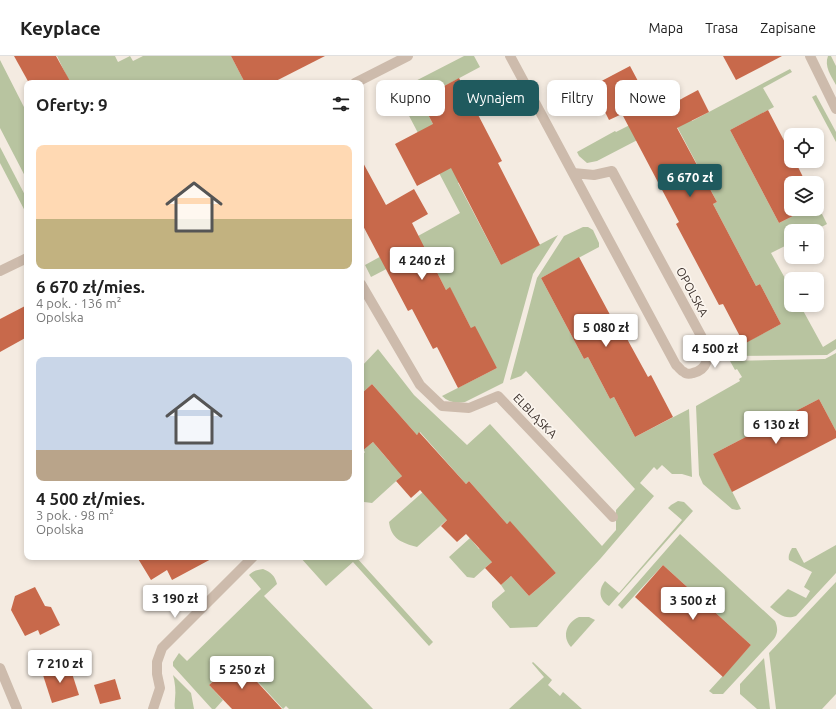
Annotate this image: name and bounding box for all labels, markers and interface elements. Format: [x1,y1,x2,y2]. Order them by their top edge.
text: Keyplace [20,17,101,39]
text: Mapa [648,20,683,36]
text: Trasa [705,20,738,36]
text: Zapisane [760,20,816,36]
chip: Kupno [376,80,445,116]
chip: Wynajem [453,80,539,116]
chip: Filtry [547,80,607,116]
chip: Nowe [615,80,680,116]
icon: filters [330,93,352,115]
text: Oferty: 9 [36,95,108,114]
map controls [784,128,824,312]
button: locate [784,128,824,168]
pin: 6 670 zł [649,164,731,198]
text: 6 670 zł [667,170,713,184]
icon: home [158,171,230,243]
button: layers [784,176,824,216]
button: + [784,224,824,264]
pin: 4 240 zł [381,247,463,281]
text: 4 240 zł [399,253,445,267]
street label: OPOLSKA [674,265,711,319]
button: − [784,272,824,312]
text: 6 670 zł/mies. [36,277,145,296]
text: 4 pok. · 136 m² [36,296,121,310]
text: Opolska [36,310,84,324]
pin: 5 080 zł [565,314,647,348]
text: 5 080 zł [583,320,629,334]
pin: 4 500 zł [674,335,756,369]
text: 4 500 zł [692,341,738,355]
icon: home [158,383,230,455]
street label: ELBLĄSKA [511,391,560,441]
pin: 6 130 zł [735,411,817,445]
text: 6 130 zł [753,417,799,431]
text: 4 500 zł/mies. [36,489,145,508]
text: 3 pok. · 98 m² [36,508,114,522]
text: Opolska [36,522,84,536]
pin: 3 190 zł [134,585,216,619]
pin: 3 500 zł [652,587,734,621]
text: 3 190 zł [152,591,198,605]
text: 3 500 zł [670,593,716,607]
pin: 7 210 zł [19,650,101,684]
text: 7 210 zł [37,656,83,670]
pin: 5 250 zł [201,656,283,690]
text: 5 250 zł [219,662,265,676]

